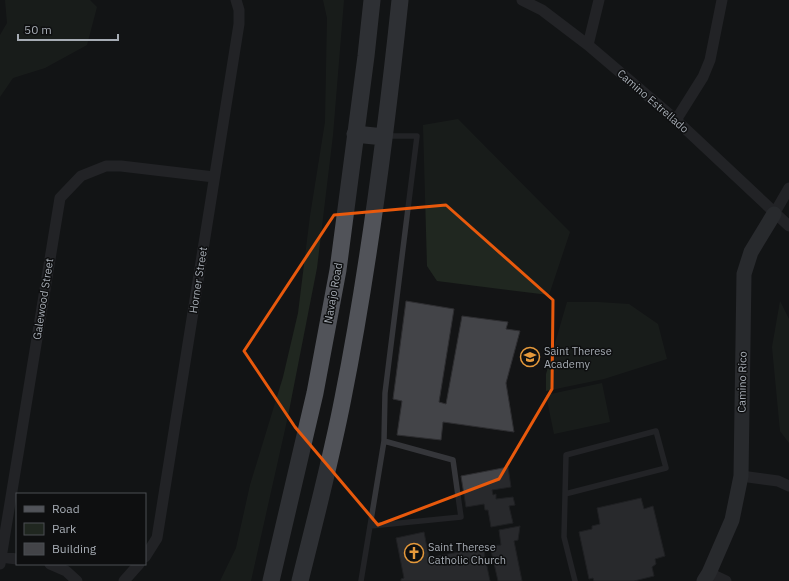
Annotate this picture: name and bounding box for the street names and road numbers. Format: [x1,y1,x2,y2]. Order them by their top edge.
street label: Camino Estrellado [614,66,692,136]
street label: Horner Street [186,246,210,314]
street label: Galewood Street [30,257,56,341]
street label: Navajo Road [321,261,345,325]
street label: Camino Rico [734,351,750,413]

